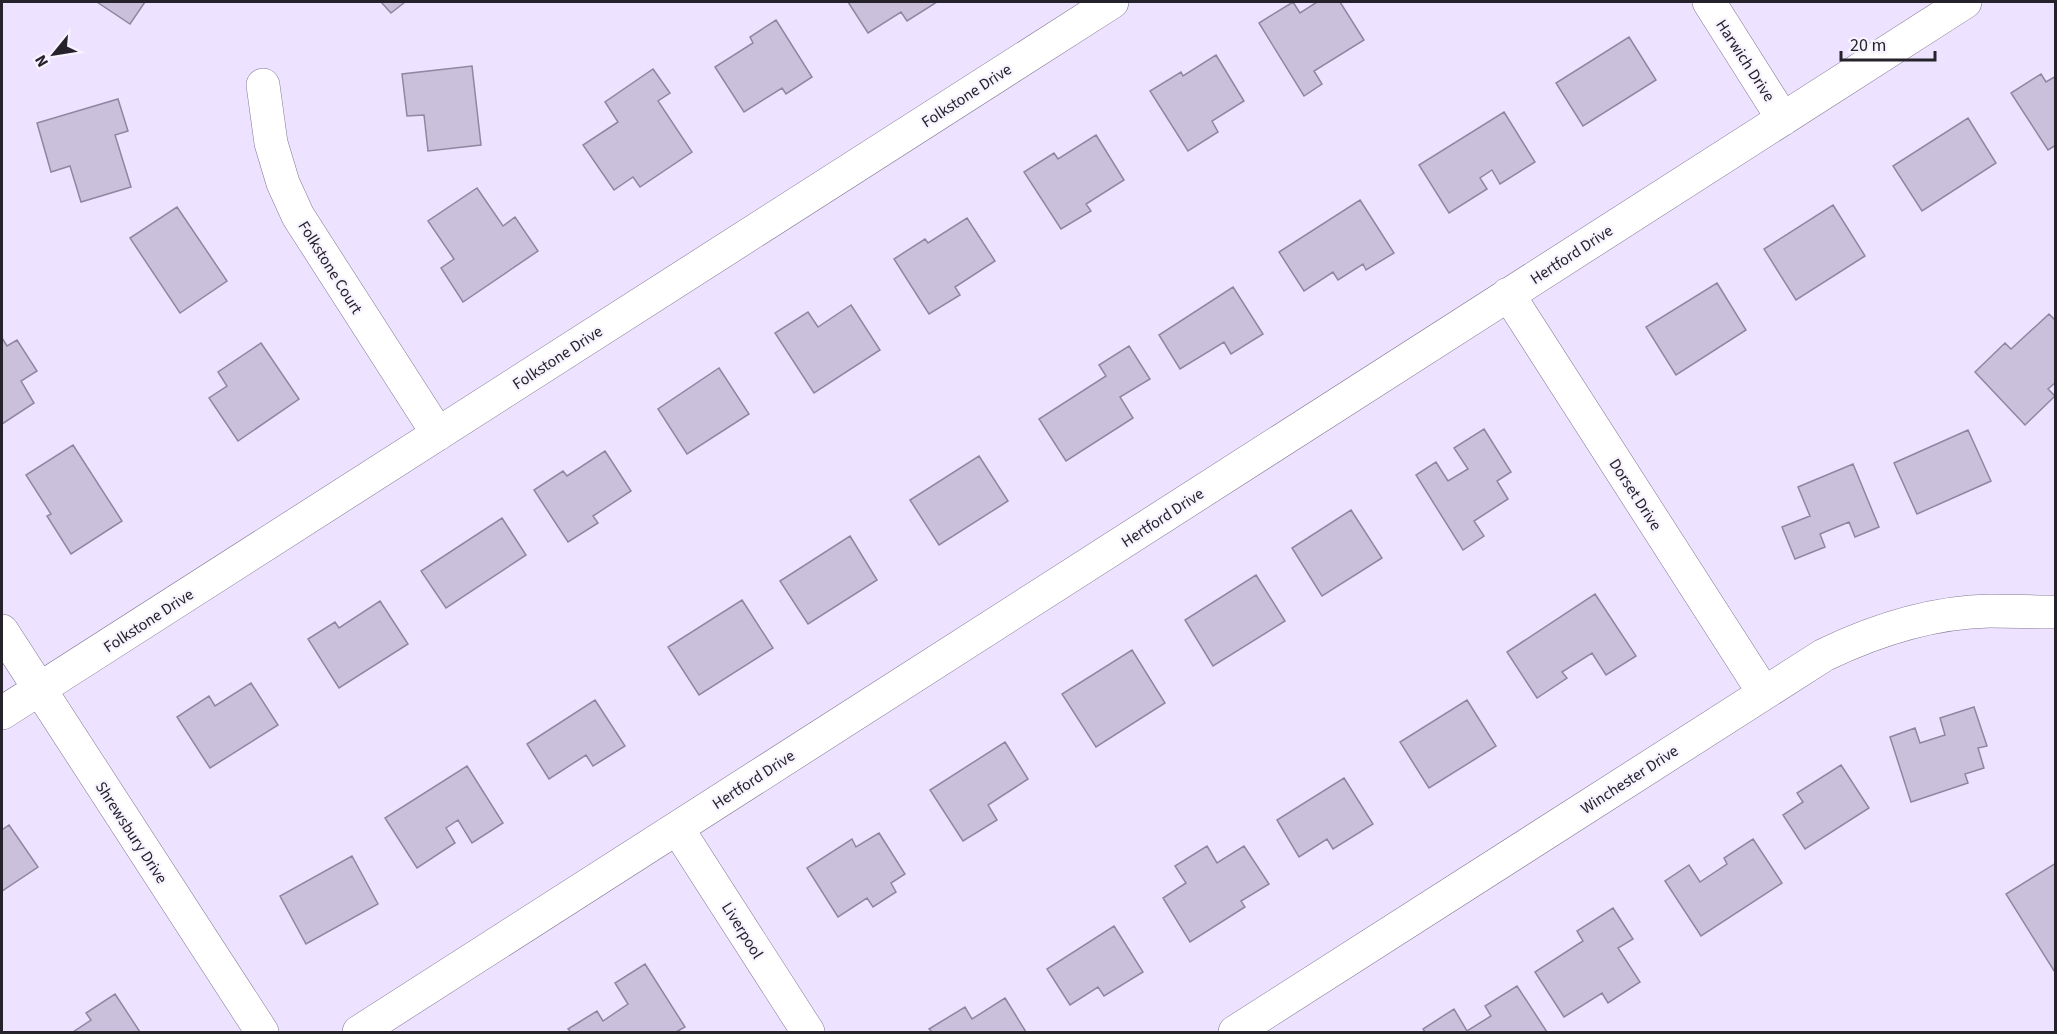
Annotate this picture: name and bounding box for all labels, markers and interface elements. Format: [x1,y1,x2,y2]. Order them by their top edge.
street label: Harwich Drive [1710,15,1780,106]
north arrow [24,24,84,84]
scale bar [1841,24,1936,62]
text: 20 m [1850,33,1886,58]
text: N [30,51,54,71]
street label: Folkstone Drive [917,58,1016,133]
street label: Folkstone Court [293,217,368,319]
street label: Hertford Drive [1526,220,1617,290]
street label: Folkstone Drive [508,320,607,395]
street label: Dorset Drive [1604,454,1667,535]
street label: Hertford Drive [1117,483,1208,553]
street label: Folkstone Drive [99,583,198,658]
street label: Winchester Drive [1577,740,1683,820]
street label: Hertford Drive [708,745,799,815]
street label: Shrewsbury Drive [90,777,172,888]
street label: Liverpool [716,898,768,963]

